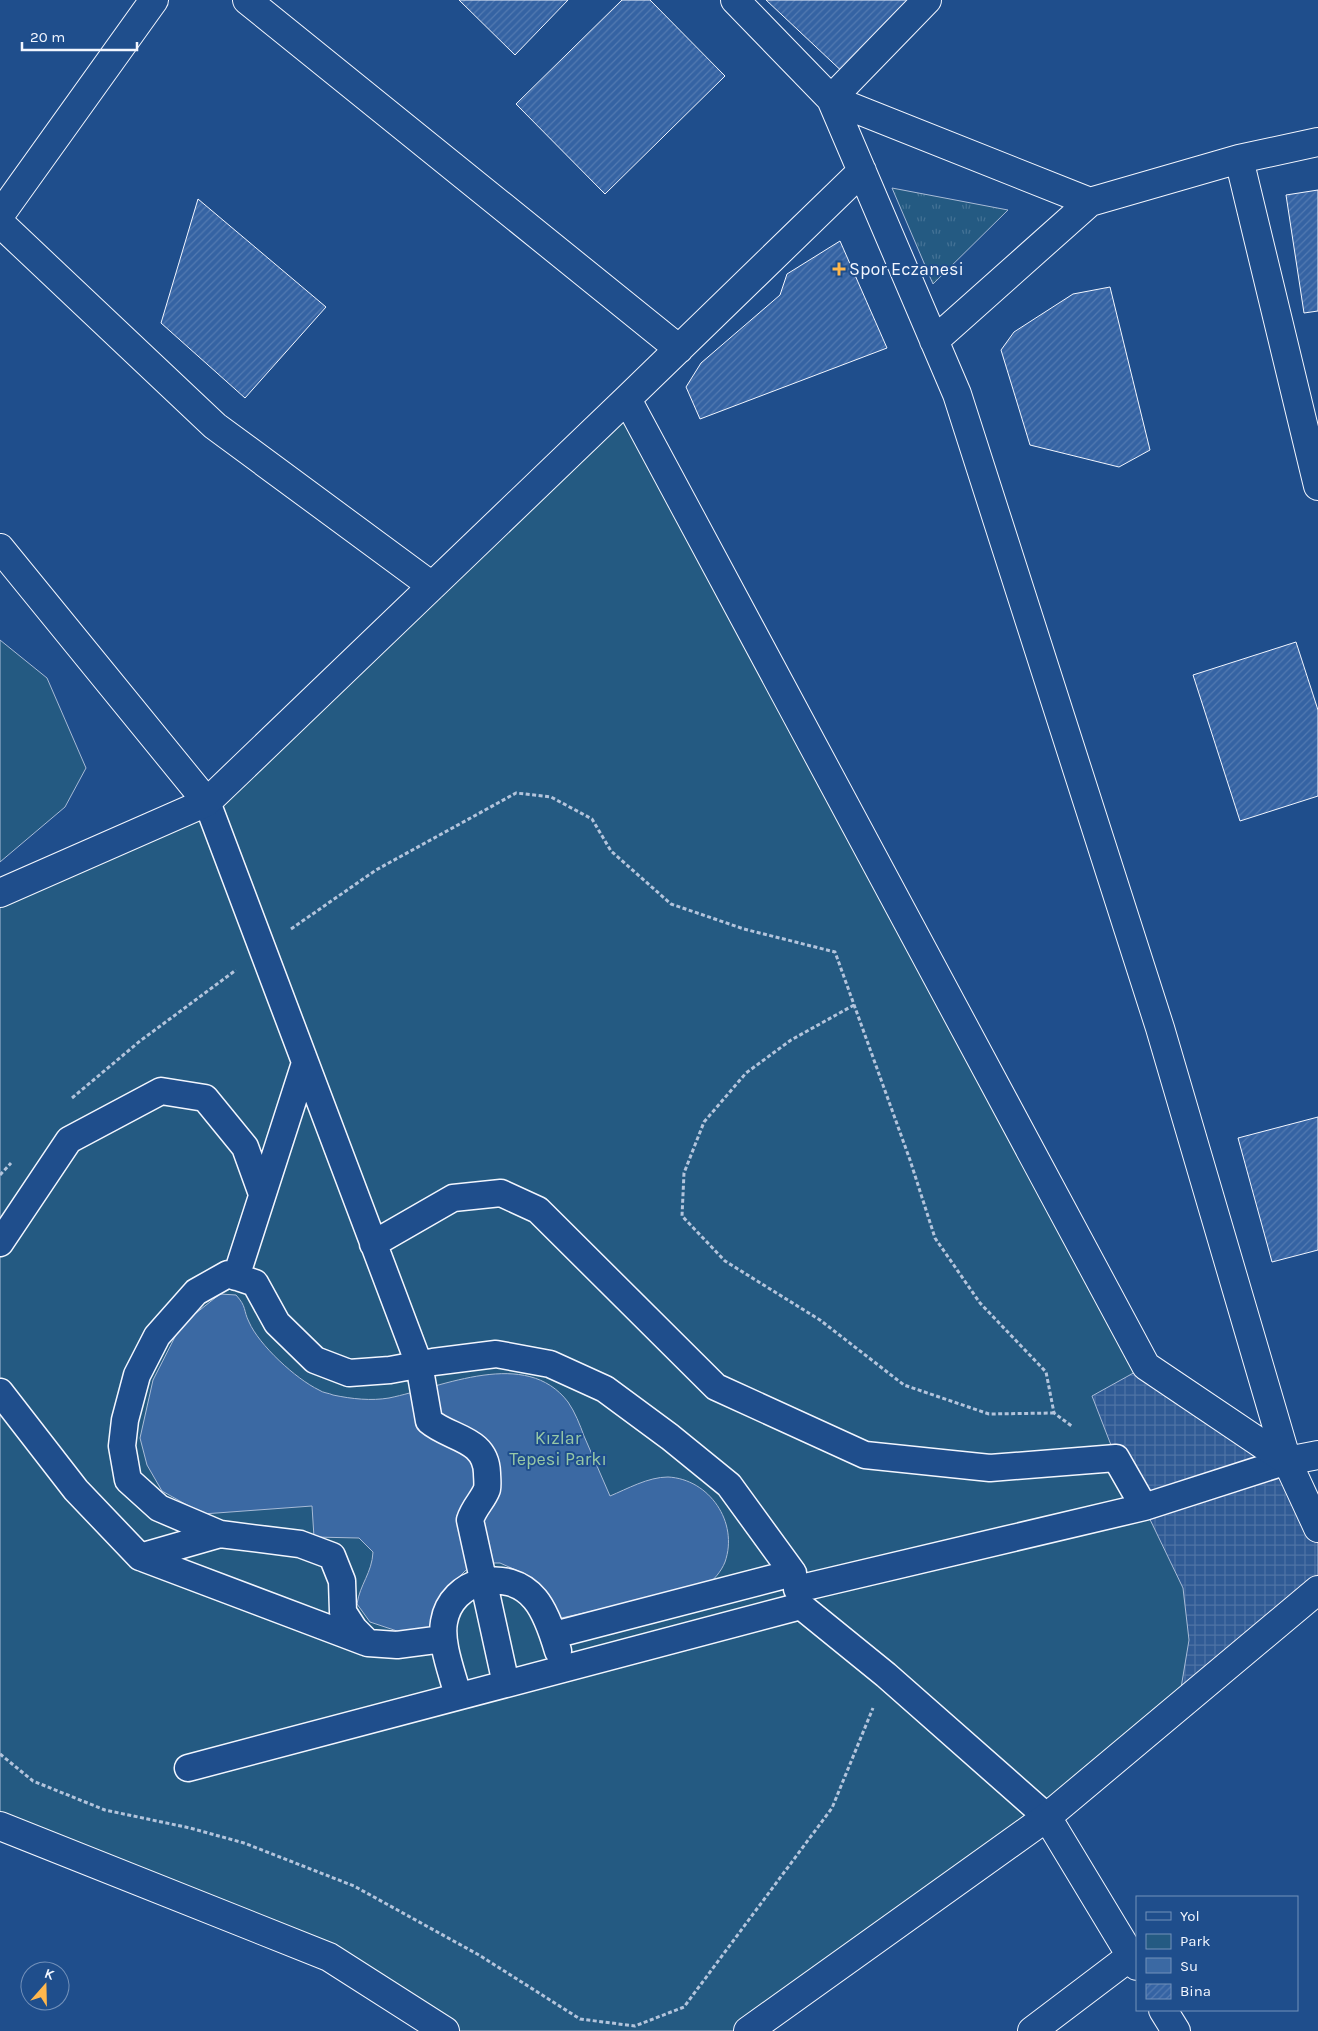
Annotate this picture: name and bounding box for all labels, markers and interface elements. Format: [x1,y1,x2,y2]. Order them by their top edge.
scale bar [22,20,138,52]
text: 20 m [30,28,65,46]
place label: Spor Eczanesi [849,258,964,280]
marker: Spor Eczanesi [833,263,845,275]
park label: Kızlar Tepesi Parkı [509,1427,607,1470]
legend [1136,1896,1298,2011]
text: Yol [1180,1907,1200,1925]
text: Park [1180,1932,1210,1950]
text: Su [1180,1957,1198,1975]
north arrow [20,1961,70,2011]
text: K [42,1965,57,1984]
text: Bina [1180,1982,1211,2000]

